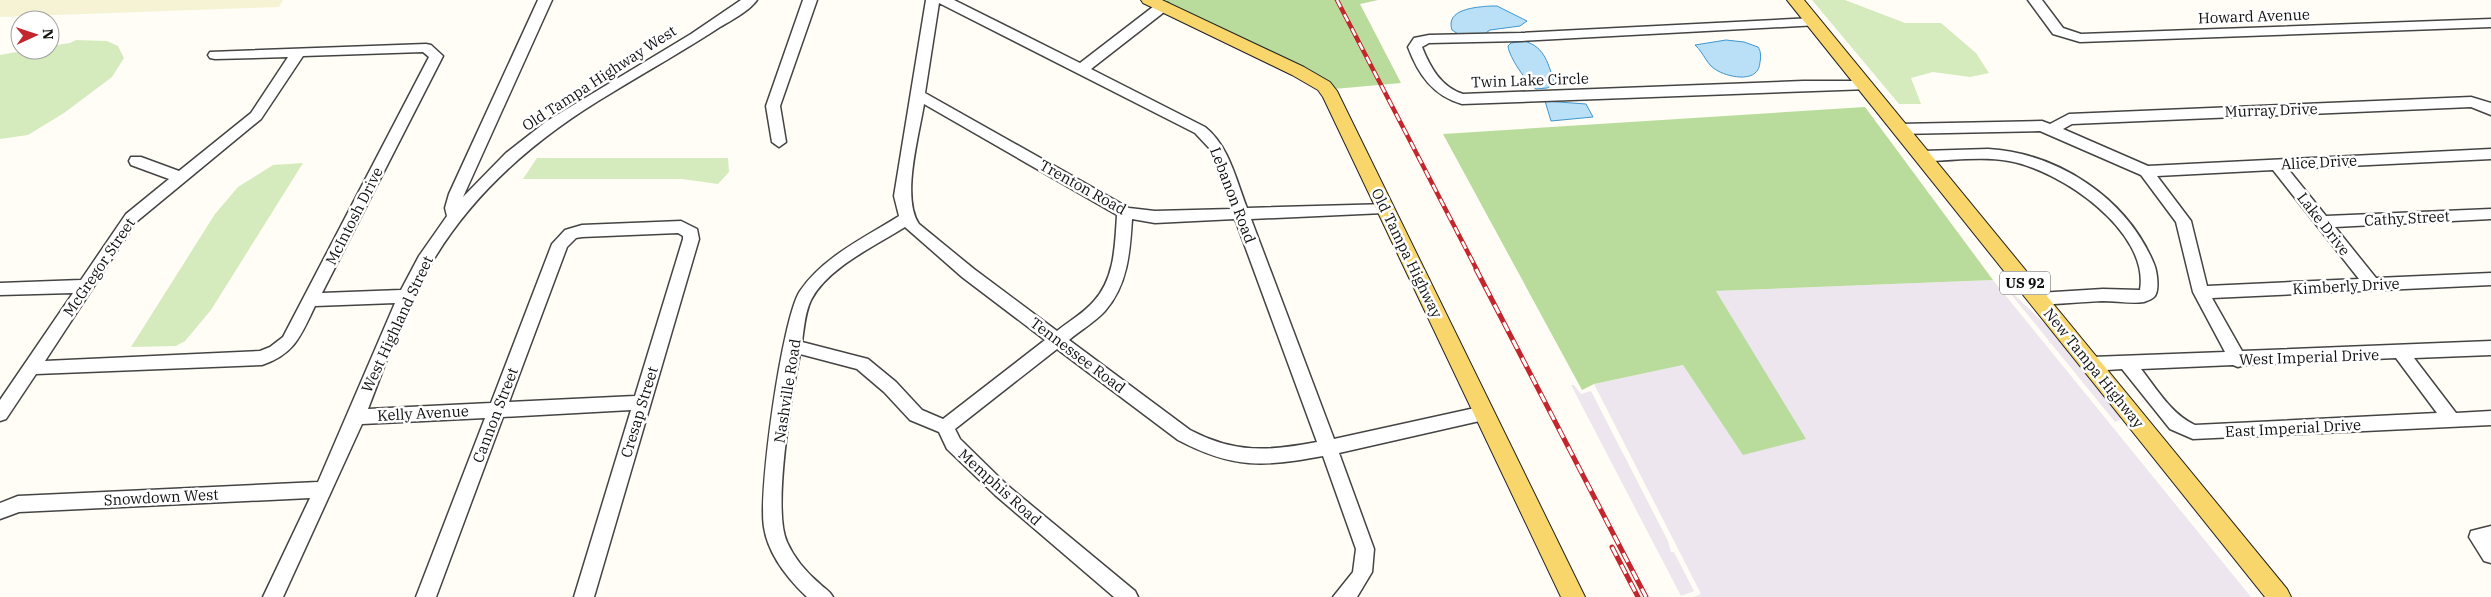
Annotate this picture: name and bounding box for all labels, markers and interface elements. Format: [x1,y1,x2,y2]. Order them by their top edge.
street label: Howard Avenue [2198,5,2310,27]
north arrow [10,10,60,60]
street label: Old Tampa Highway West [518,21,680,135]
text: N [39,28,57,40]
street label: Twin Lake Circle [1471,68,1589,92]
street label: Murray Drive [2224,99,2318,121]
street label: Lebanon Road [1206,144,1260,246]
street label: Alice Drive [2280,151,2358,173]
street label: Trenton Road [1036,155,1130,219]
street label: McIntosh Drive [321,164,387,268]
street label: Old Tampa Highway [1367,185,1447,321]
street label: Lake Drive [2293,189,2355,259]
street label: Cathy Street [2364,206,2450,230]
street label: McGregor Street [59,214,139,320]
street label: West Highland Street [357,252,437,396]
road number: US 92 [2000,272,2050,294]
street label: Kimberly Drive [2292,274,2400,298]
street label: New Tampa Highway [2040,304,2148,432]
street label: Tennessee Road [1027,313,1129,397]
street label: Nashville Road [769,338,805,444]
street label: West Imperial Drive [2239,345,2379,369]
street label: Cresap Street [616,364,662,460]
street label: Cannon Street [468,365,522,465]
street label: Kelly Avenue [377,401,469,425]
street label: East Imperial Drive [2225,415,2361,441]
street label: Memphis Road [955,445,1045,529]
street label: Snowdown West [103,485,219,509]

